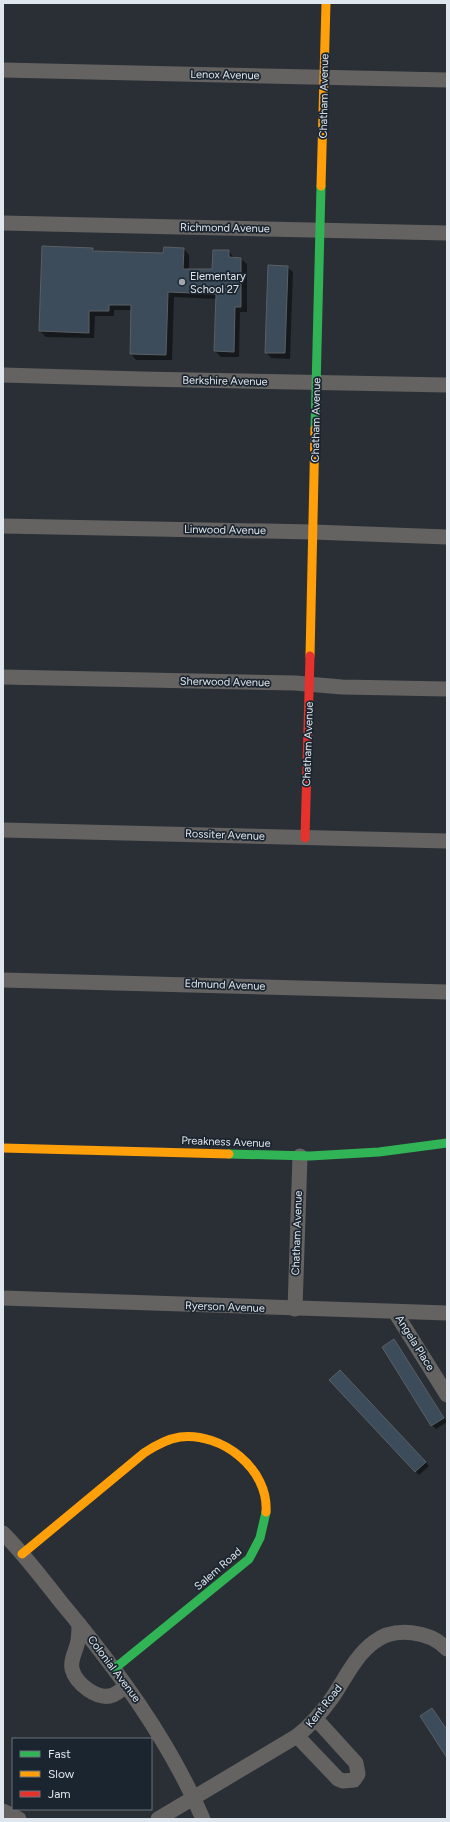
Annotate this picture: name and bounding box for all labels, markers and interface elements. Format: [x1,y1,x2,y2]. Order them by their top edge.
street label: Chatham Avenue [317,53,331,139]
street label: Lenox Avenue [190,68,260,82]
street label: Richmond Avenue [180,221,270,235]
place label: Elementary School 27 [190,270,246,296]
marker: Elementary School 27 [177,277,187,287]
street label: Berkshire Avenue [182,374,268,388]
street label: Chatham Avenue [309,377,323,463]
street label: Linwood Avenue [184,523,266,537]
street label: Sherwood Avenue [180,675,270,689]
street label: Chatham Avenue [300,701,316,787]
street label: Rossiter Avenue [185,827,265,843]
street label: Edmund Avenue [184,977,266,993]
street label: Preakness Avenue [181,1134,271,1150]
street label: Chatham Avenue [289,1190,305,1276]
street label: Ryerson Avenue [185,1299,265,1315]
street label: Angela Place [393,1313,437,1373]
street label: Salem Road [192,1545,244,1593]
street label: Colonial Avenue [85,1633,143,1705]
street label: Kent Road [303,1682,345,1730]
legend [12,1738,152,1810]
text: Fast [48,1747,71,1761]
text: Slow [48,1767,75,1781]
text: Jam [48,1787,71,1801]

